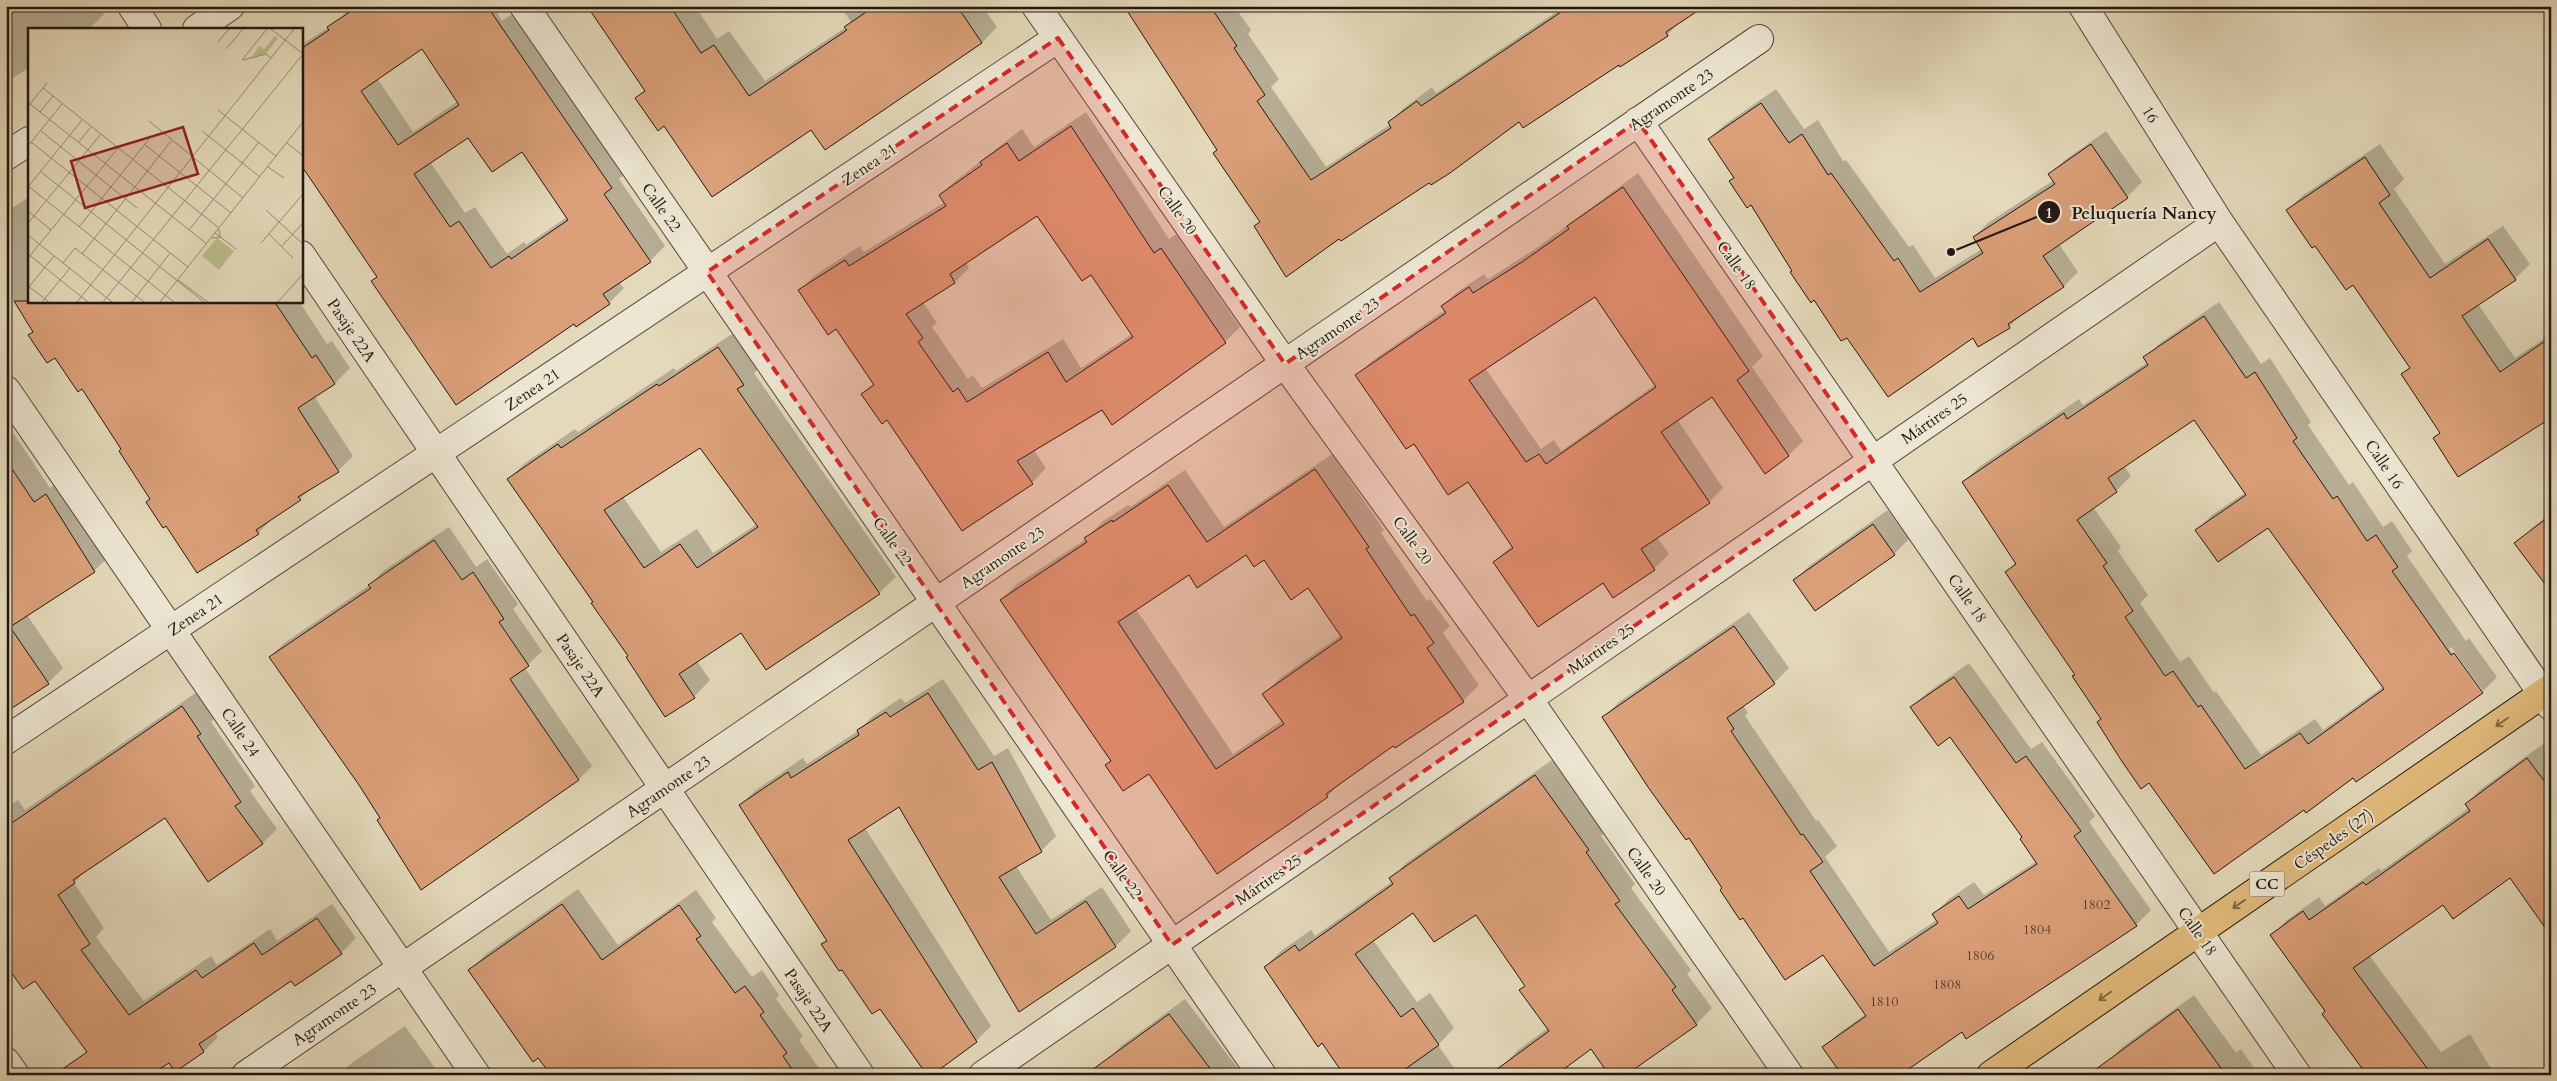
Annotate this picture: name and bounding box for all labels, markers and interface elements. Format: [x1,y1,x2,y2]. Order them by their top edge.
inset map [28,28,302,302]
street label: Agramonte 23 [1625,63,1718,136]
street label: 16 [2136,102,2164,127]
street label: Zenea 21 [837,138,902,191]
street label: Calle 22 [636,179,686,237]
street label: Calle 20 [1152,182,1202,240]
callout: Peluquería Nancy [2036,196,2227,229]
text: Peluquería Nancy [2071,201,2218,226]
text: 1 [2045,203,2053,223]
street label: Calle 18 [1711,237,1761,295]
street label: Agramonte 23 [1291,292,1384,365]
street label: Pasaje 22A [322,294,381,367]
street label: Zenea 21 [500,363,565,416]
street label: Mártires 25 [1897,388,1972,450]
street label: Calle 16 [2360,436,2409,494]
street label: Calle 20 [1387,512,1437,569]
street label: Calle 22 [867,513,917,571]
street label: Agramonte 23 [956,521,1049,594]
street label: Calle 18 [1942,570,1992,628]
street label: Zenea 21 [163,588,228,641]
street label: Mártires 25 [1564,618,1639,680]
street label: Pasaje 22A [551,629,610,702]
street label: Calle 24 [216,704,265,762]
one-way arrow [2496,717,2510,727]
street label: Agramonte 23 [622,750,715,823]
street label: Céspedes (27) [2289,804,2378,875]
street label: Calle 20 [1621,843,1671,901]
street label: Calle 22 [1097,846,1147,904]
street label: Mártires 25 [1231,849,1306,911]
road number: CC [2250,872,2284,896]
house number: 1802 [2082,895,2110,914]
one-way arrow [2232,899,2246,909]
street label: Calle 18 [2172,903,2222,961]
house number: 1804 [2023,920,2051,939]
house number: 1806 [1966,946,1994,965]
street label: Pasaje 22A [779,964,838,1037]
house number: 1808 [1933,975,1961,994]
street label: Agramonte 23 [288,978,381,1051]
one-way arrow [2099,991,2113,1001]
house number: 1810 [1870,992,1898,1011]

